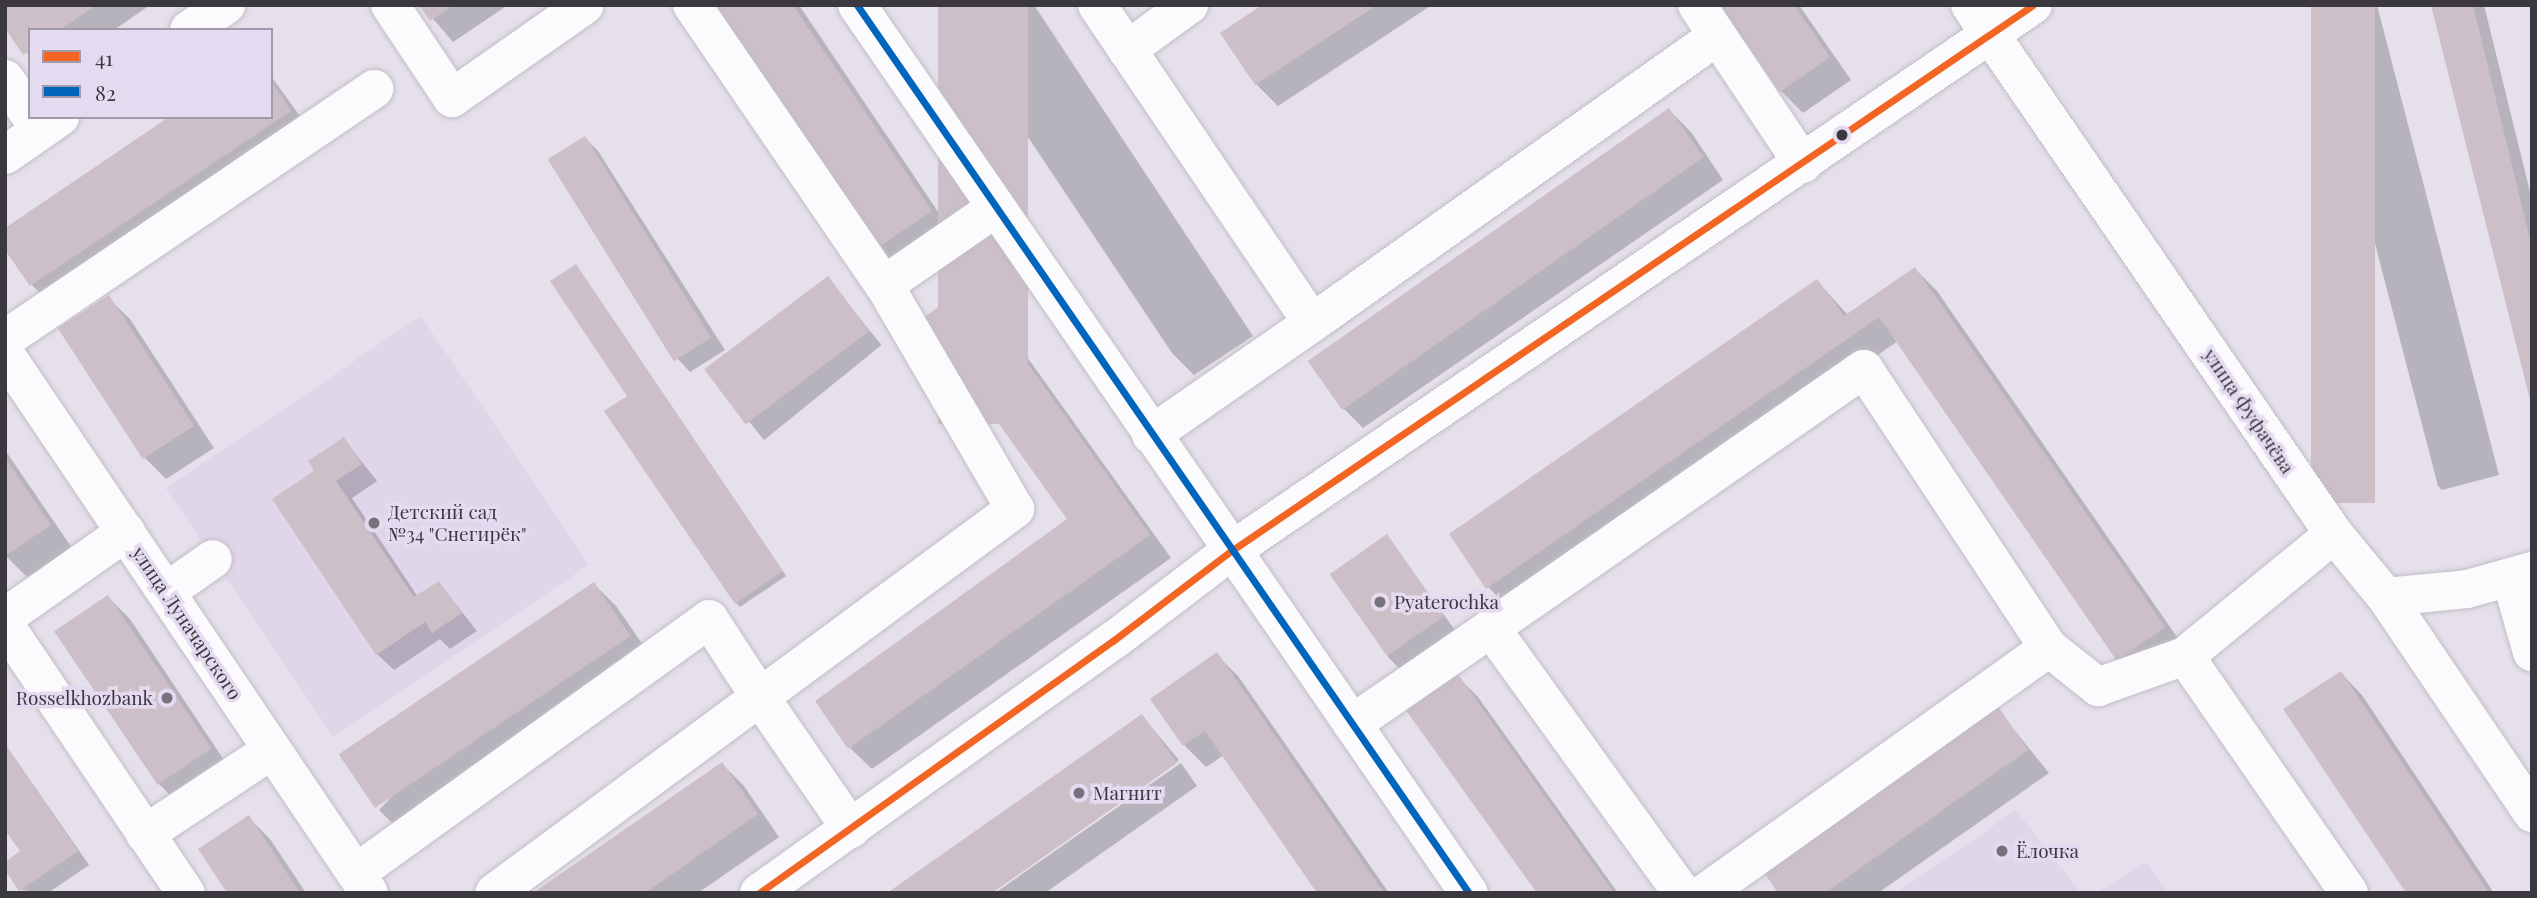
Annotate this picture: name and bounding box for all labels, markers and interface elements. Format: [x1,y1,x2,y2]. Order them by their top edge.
legend [28,28,273,119]
text: 41 [95,43,113,71]
text: 82 [95,78,116,106]
unlabelled marker [1835,128,1849,142]
street label: улица Фуфачёва [2199,344,2299,478]
place label: Детский сад №34 "Снегирёк" [388,501,527,545]
marker: Детский сад №34 "Снегирёк" [366,515,382,531]
street label: улица Луначарского [127,542,247,704]
place label: Pyaterochka [1394,591,1499,613]
marker: Pyaterochka [1372,594,1388,610]
place label: Rosselkhozbank [16,687,153,709]
marker: Rosselkhozbank [159,690,175,706]
place label: Магнит [1093,782,1162,804]
marker: Магнит [1071,785,1087,801]
place label: Ёлочка [2016,840,2079,862]
marker: Ёлочка [1994,843,2010,859]

